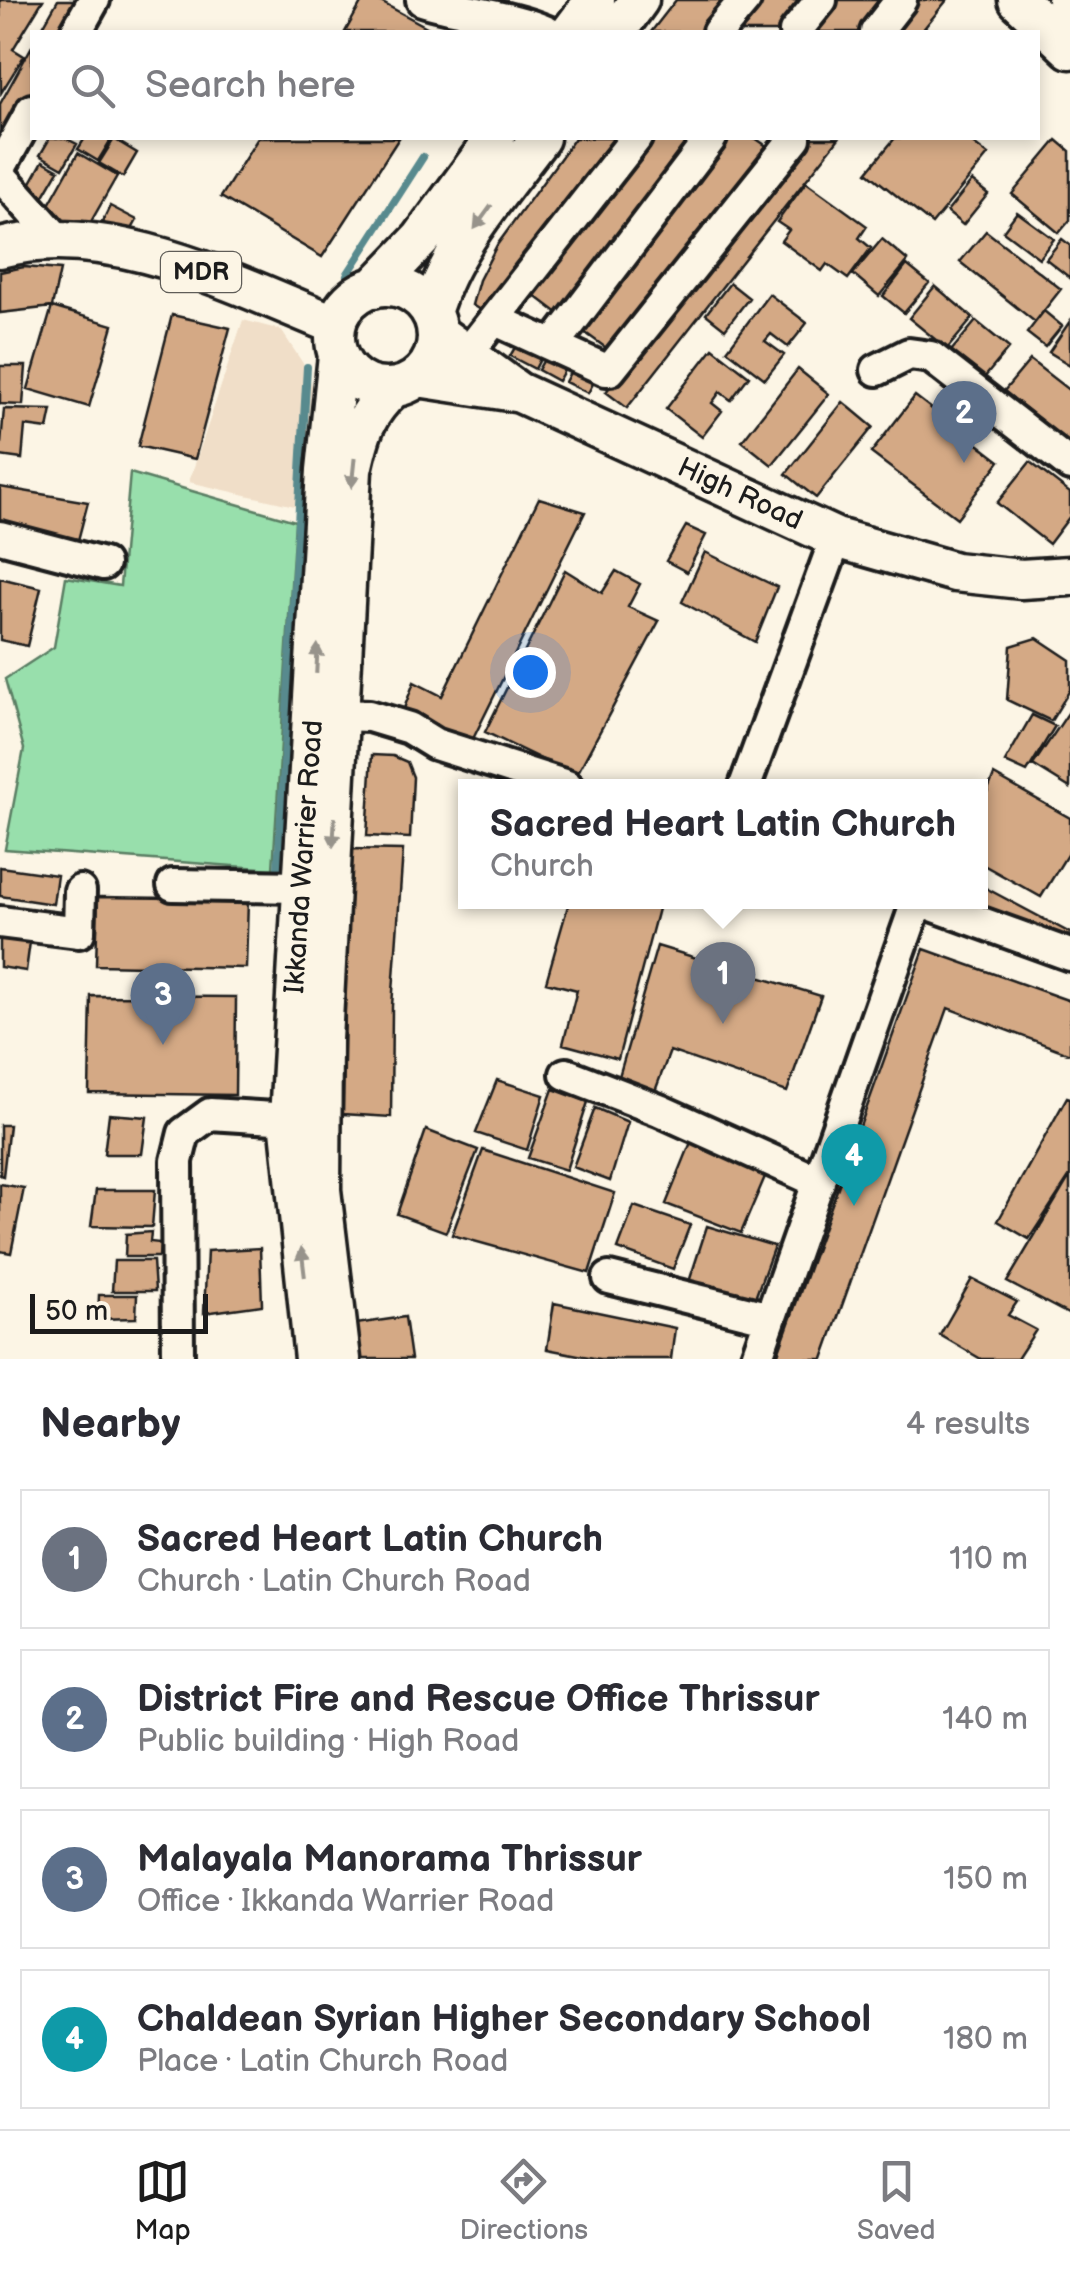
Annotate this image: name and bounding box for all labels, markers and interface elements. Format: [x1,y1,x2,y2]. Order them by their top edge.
search box [30,30,1040,140]
icon: search [65,58,120,113]
text: Search here [145,63,356,108]
one-way arrow [474,203,493,230]
road number: MDR [161,252,241,292]
pin: 2 [932,380,996,463]
street label: High Road [672,451,808,537]
one-way arrow [345,458,361,489]
one-way arrow [309,642,325,674]
your location [505,647,556,698]
street label: Ikkanda Warrier Road [278,719,330,995]
popup [458,779,988,909]
text: Sacred Heart Latin Church [490,802,956,847]
one-way arrow [326,817,342,849]
text: Church [490,847,594,886]
pin: 1 [690,942,756,1024]
pin: 3 [130,962,196,1045]
pin: 4 [822,1124,886,1206]
one-way arrow [295,1246,311,1278]
scale bar [30,1289,208,1334]
text: 50 m [45,1295,108,1328]
text: Nearby [40,1399,180,1450]
text: 4 results [906,1405,1030,1444]
text: Sacred Heart Latin Church [137,1517,603,1562]
text: 1 [68,1540,81,1579]
text: 110 m [949,1540,1028,1579]
text: Church · Latin Church Road [137,1562,531,1601]
text: District Fire and Rescue Office Thrissur [137,1677,820,1722]
text: 2 [65,1700,84,1739]
text: 140 m [942,1700,1028,1739]
text: Public building · High Road [137,1722,519,1761]
text: Malayala Manorama Thrissur [137,1837,642,1882]
text: 3 [65,1860,84,1899]
text: 150 m [943,1860,1028,1899]
text: Office · Ikkanda Warrier Road [137,1882,554,1921]
text: Chaldean Syrian Higher Secondary School [137,1997,871,2042]
text: 4 [65,2020,84,2059]
text: 180 m [943,2020,1028,2059]
text: Place · Latin Church Road [137,2042,508,2081]
tab: Map [134,2154,191,2247]
tab: Directions [459,2154,588,2247]
tab: Saved [857,2154,936,2247]

